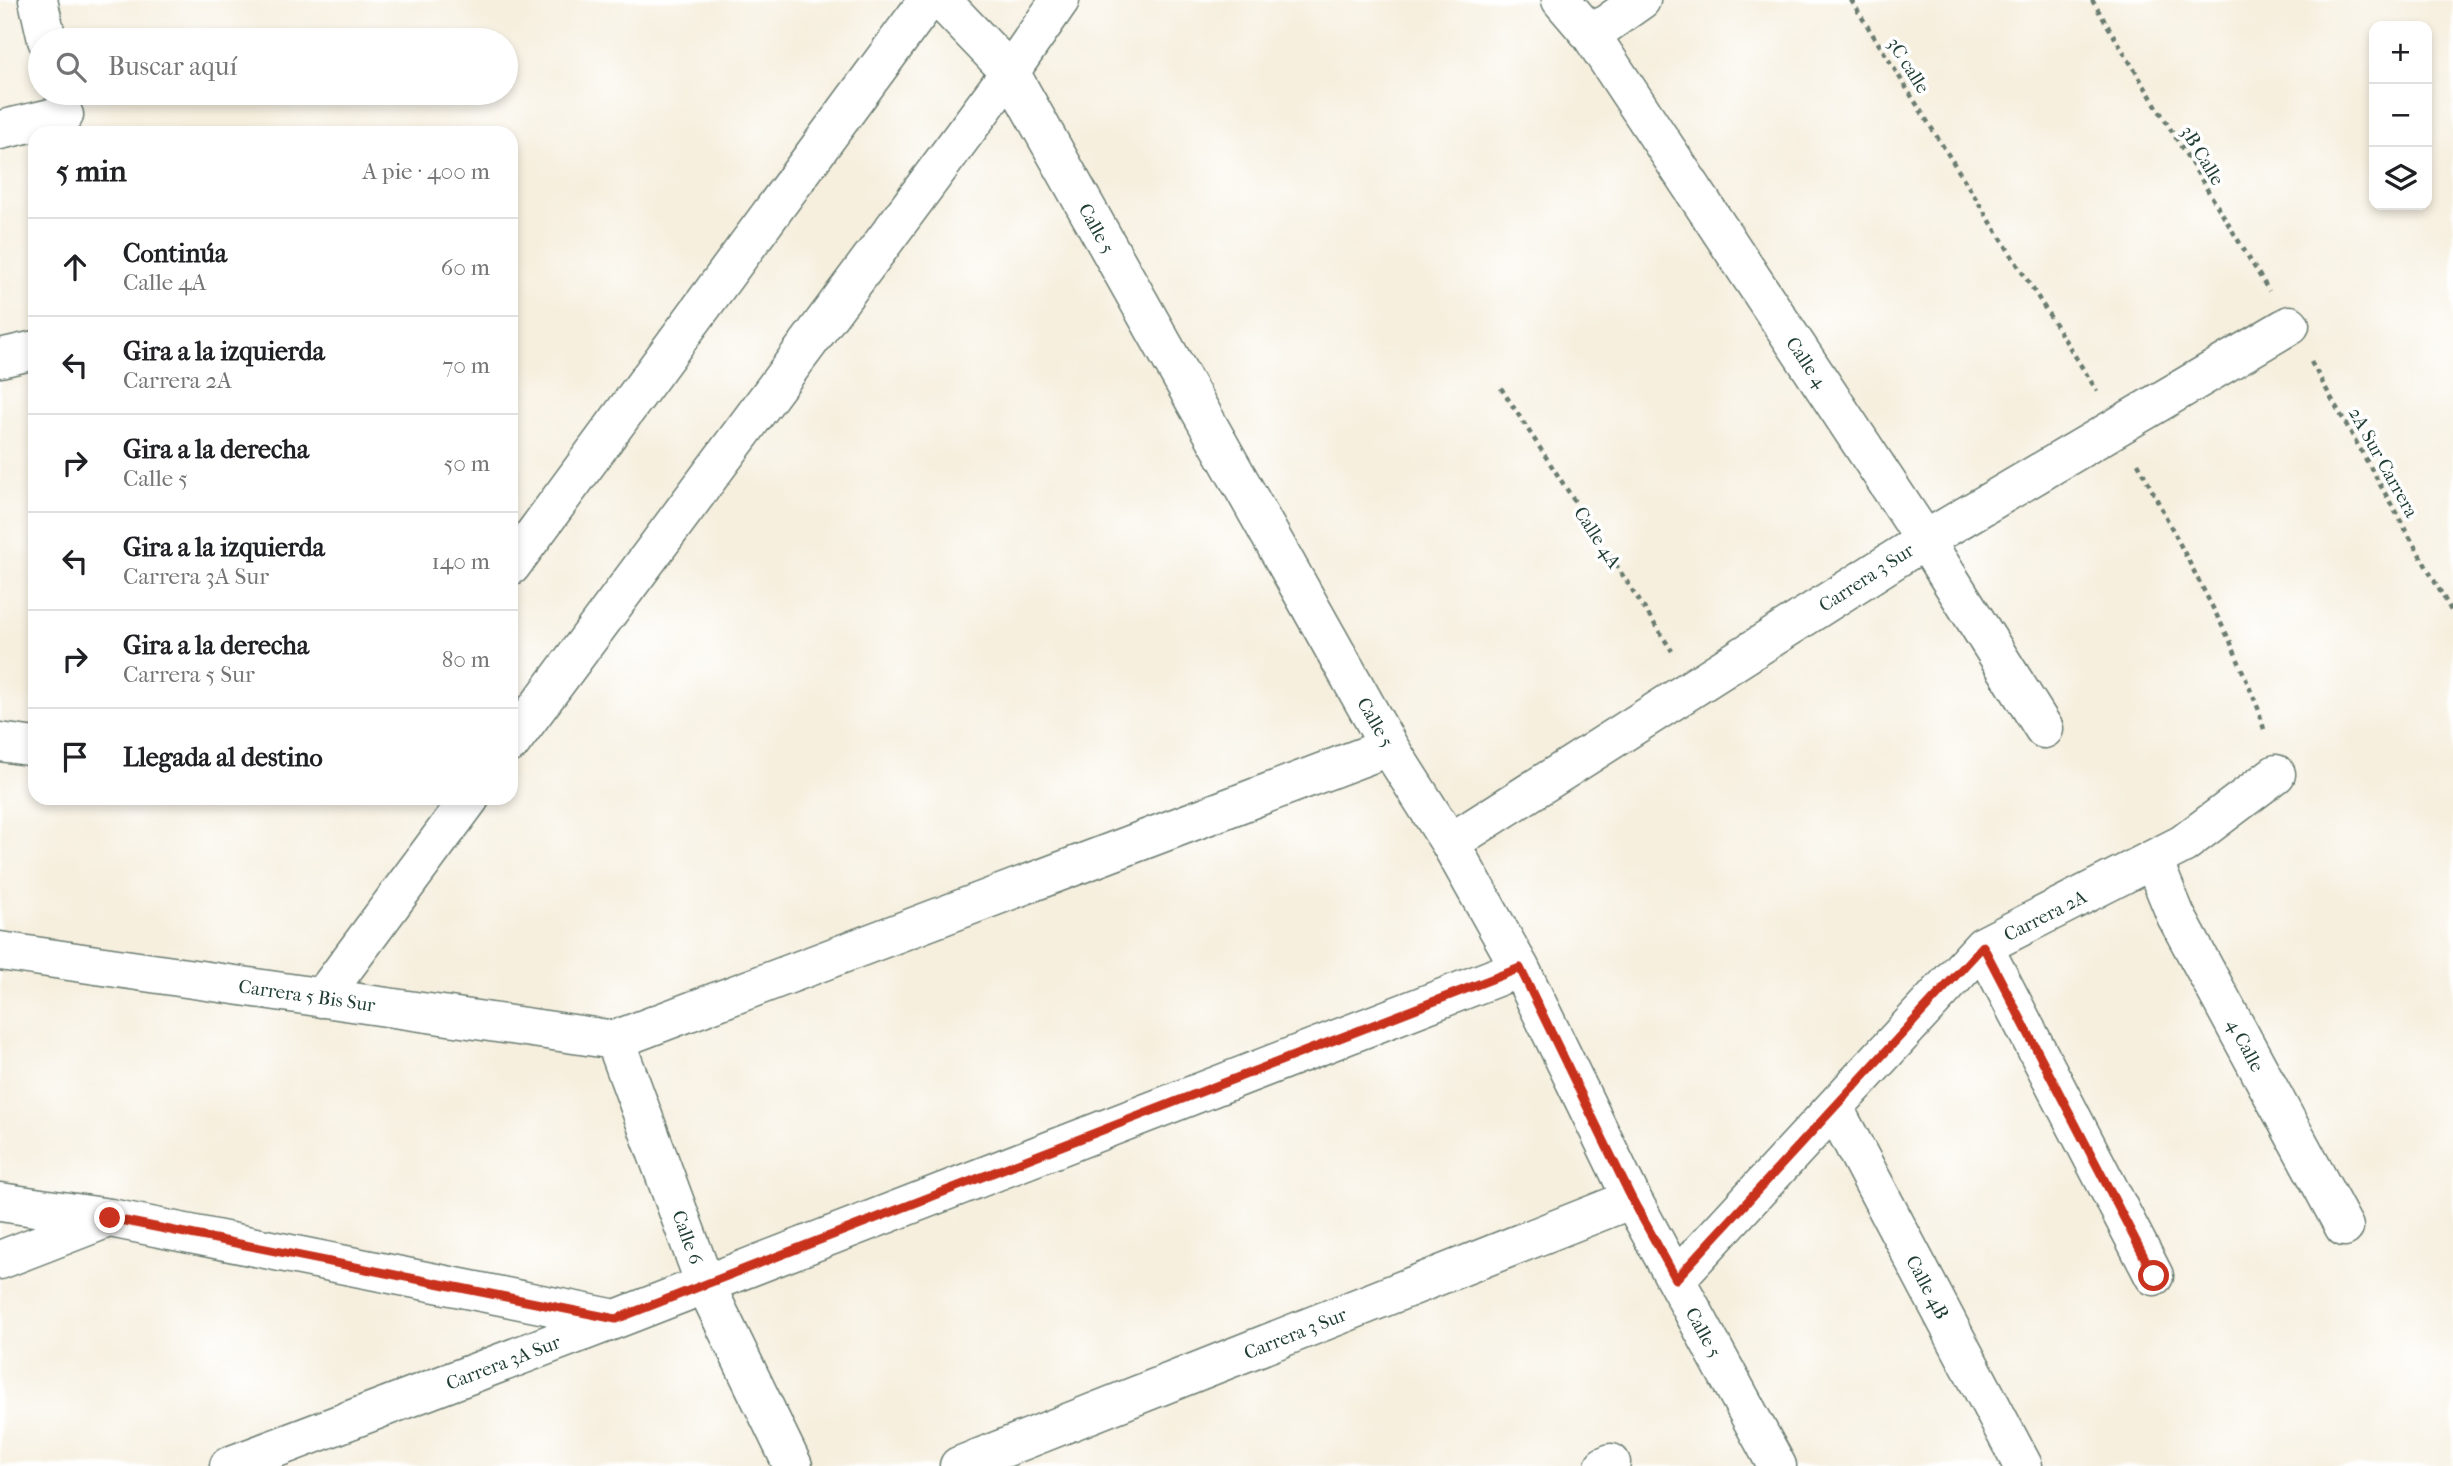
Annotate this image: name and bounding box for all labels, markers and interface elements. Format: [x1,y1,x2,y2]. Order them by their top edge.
map controls [2369,21,2432,210]
button: + [2369,21,2432,84]
search box [28,28,518,105]
street label: 3C calle [1883,34,1934,97]
icon: search [52,48,90,86]
text: Buscar aquí [108,51,237,82]
button: − [2369,84,2432,147]
street label: 3B Calle [2176,122,2228,189]
button: layers [2369,147,2432,210]
text: 5 min [56,154,127,189]
text: A pie · 400 m [362,158,490,185]
street label: Calle 5 [1074,200,1119,257]
text: Continúa [123,238,227,269]
icon: ahead [56,248,94,286]
text: 60 m [441,254,490,281]
text: Calle 4A [123,269,206,296]
street label: Calle 4 [1781,333,1832,393]
text: Gira a la izquierda [123,336,325,367]
icon: left [56,346,94,384]
text: 70 m [442,352,490,379]
text: Carrera 2A [123,367,232,394]
street label: 2A Sur Carrera [2344,403,2423,522]
text: Gira a la derecha [123,434,309,465]
icon: right [56,444,94,482]
text: 50 m [443,450,490,477]
text: Calle 5 [123,465,188,492]
street label: Calle 4A [1569,503,1626,573]
text: Gira a la izquierda [123,532,325,563]
street label: Carrera 3 Sur [1815,539,1919,617]
icon: left [56,542,94,580]
text: 140 m [431,548,490,575]
text: Carrera 3A Sur [123,563,269,590]
text: Gira a la derecha [123,630,309,661]
icon: right [56,640,94,678]
text: 80 m [442,646,490,673]
text: Carrera 5 Sur [123,661,255,688]
street label: Calle 5 [1352,694,1398,751]
icon: arrive [56,738,94,776]
text: Llegada al destino [123,742,323,773]
street label: Carrera 2A [2000,885,2091,946]
street label: Carrera 5 Bis Sur [237,976,378,1017]
street label: 4 Calle [2222,1015,2268,1076]
route end [94,1202,125,1233]
street label: Calle 6 [667,1207,707,1268]
street label: Calle 4B [1901,1252,1953,1323]
route start [2138,1260,2169,1291]
street label: Carrera 3 Sur [1241,1303,1351,1364]
street label: Calle 5 [1681,1304,1726,1361]
street label: Carrera 3A Sur [443,1331,565,1395]

